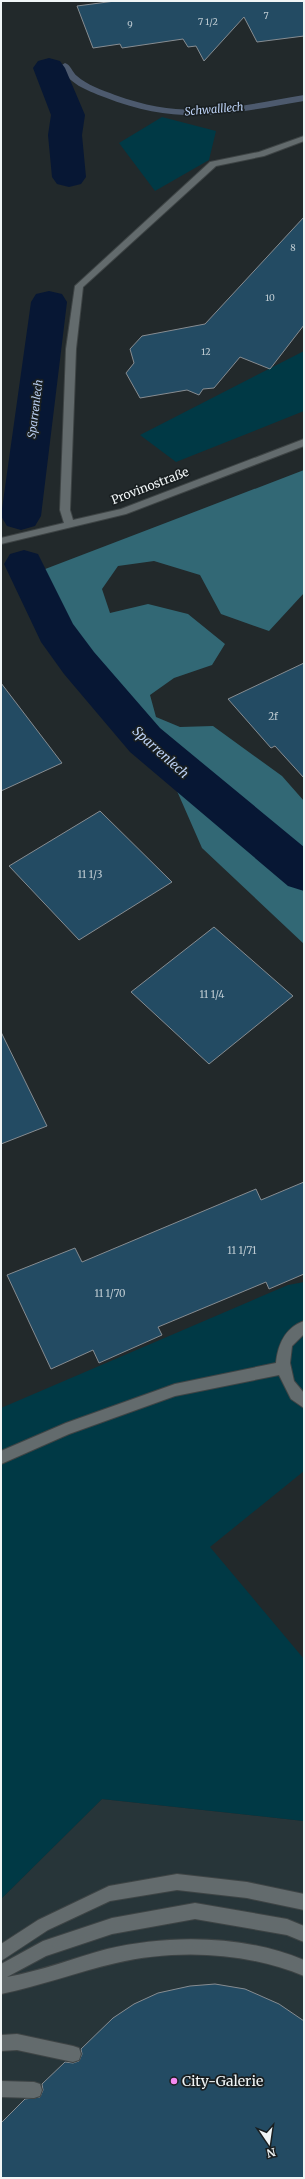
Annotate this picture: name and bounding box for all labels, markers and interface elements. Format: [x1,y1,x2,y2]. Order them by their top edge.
house number: 7 [263,10,269,21]
house number: 7 1/2 [198,16,218,27]
house number: 9 [127,19,133,30]
water label: Schwalllech [184,99,244,119]
house number: 8 [290,242,296,253]
house number: 10 [265,292,275,303]
house number: 12 [201,346,211,357]
water label: Sparrenlech [24,379,46,439]
street label: Provinostraße [109,464,191,507]
house number: 2f [268,710,279,723]
water label: Sparrenlech [129,723,192,782]
house number: 11 1/3 [78,868,103,881]
house number: 11 1/4 [200,988,224,1001]
house number: 11 1/71 [227,1244,257,1257]
house number: 11 1/70 [94,1287,126,1300]
place label: City-Galerie [182,2072,263,2090]
marker: City-Galerie [169,2076,179,2086]
north arrow [249,2123,289,2163]
text: N [265,2145,277,2161]

